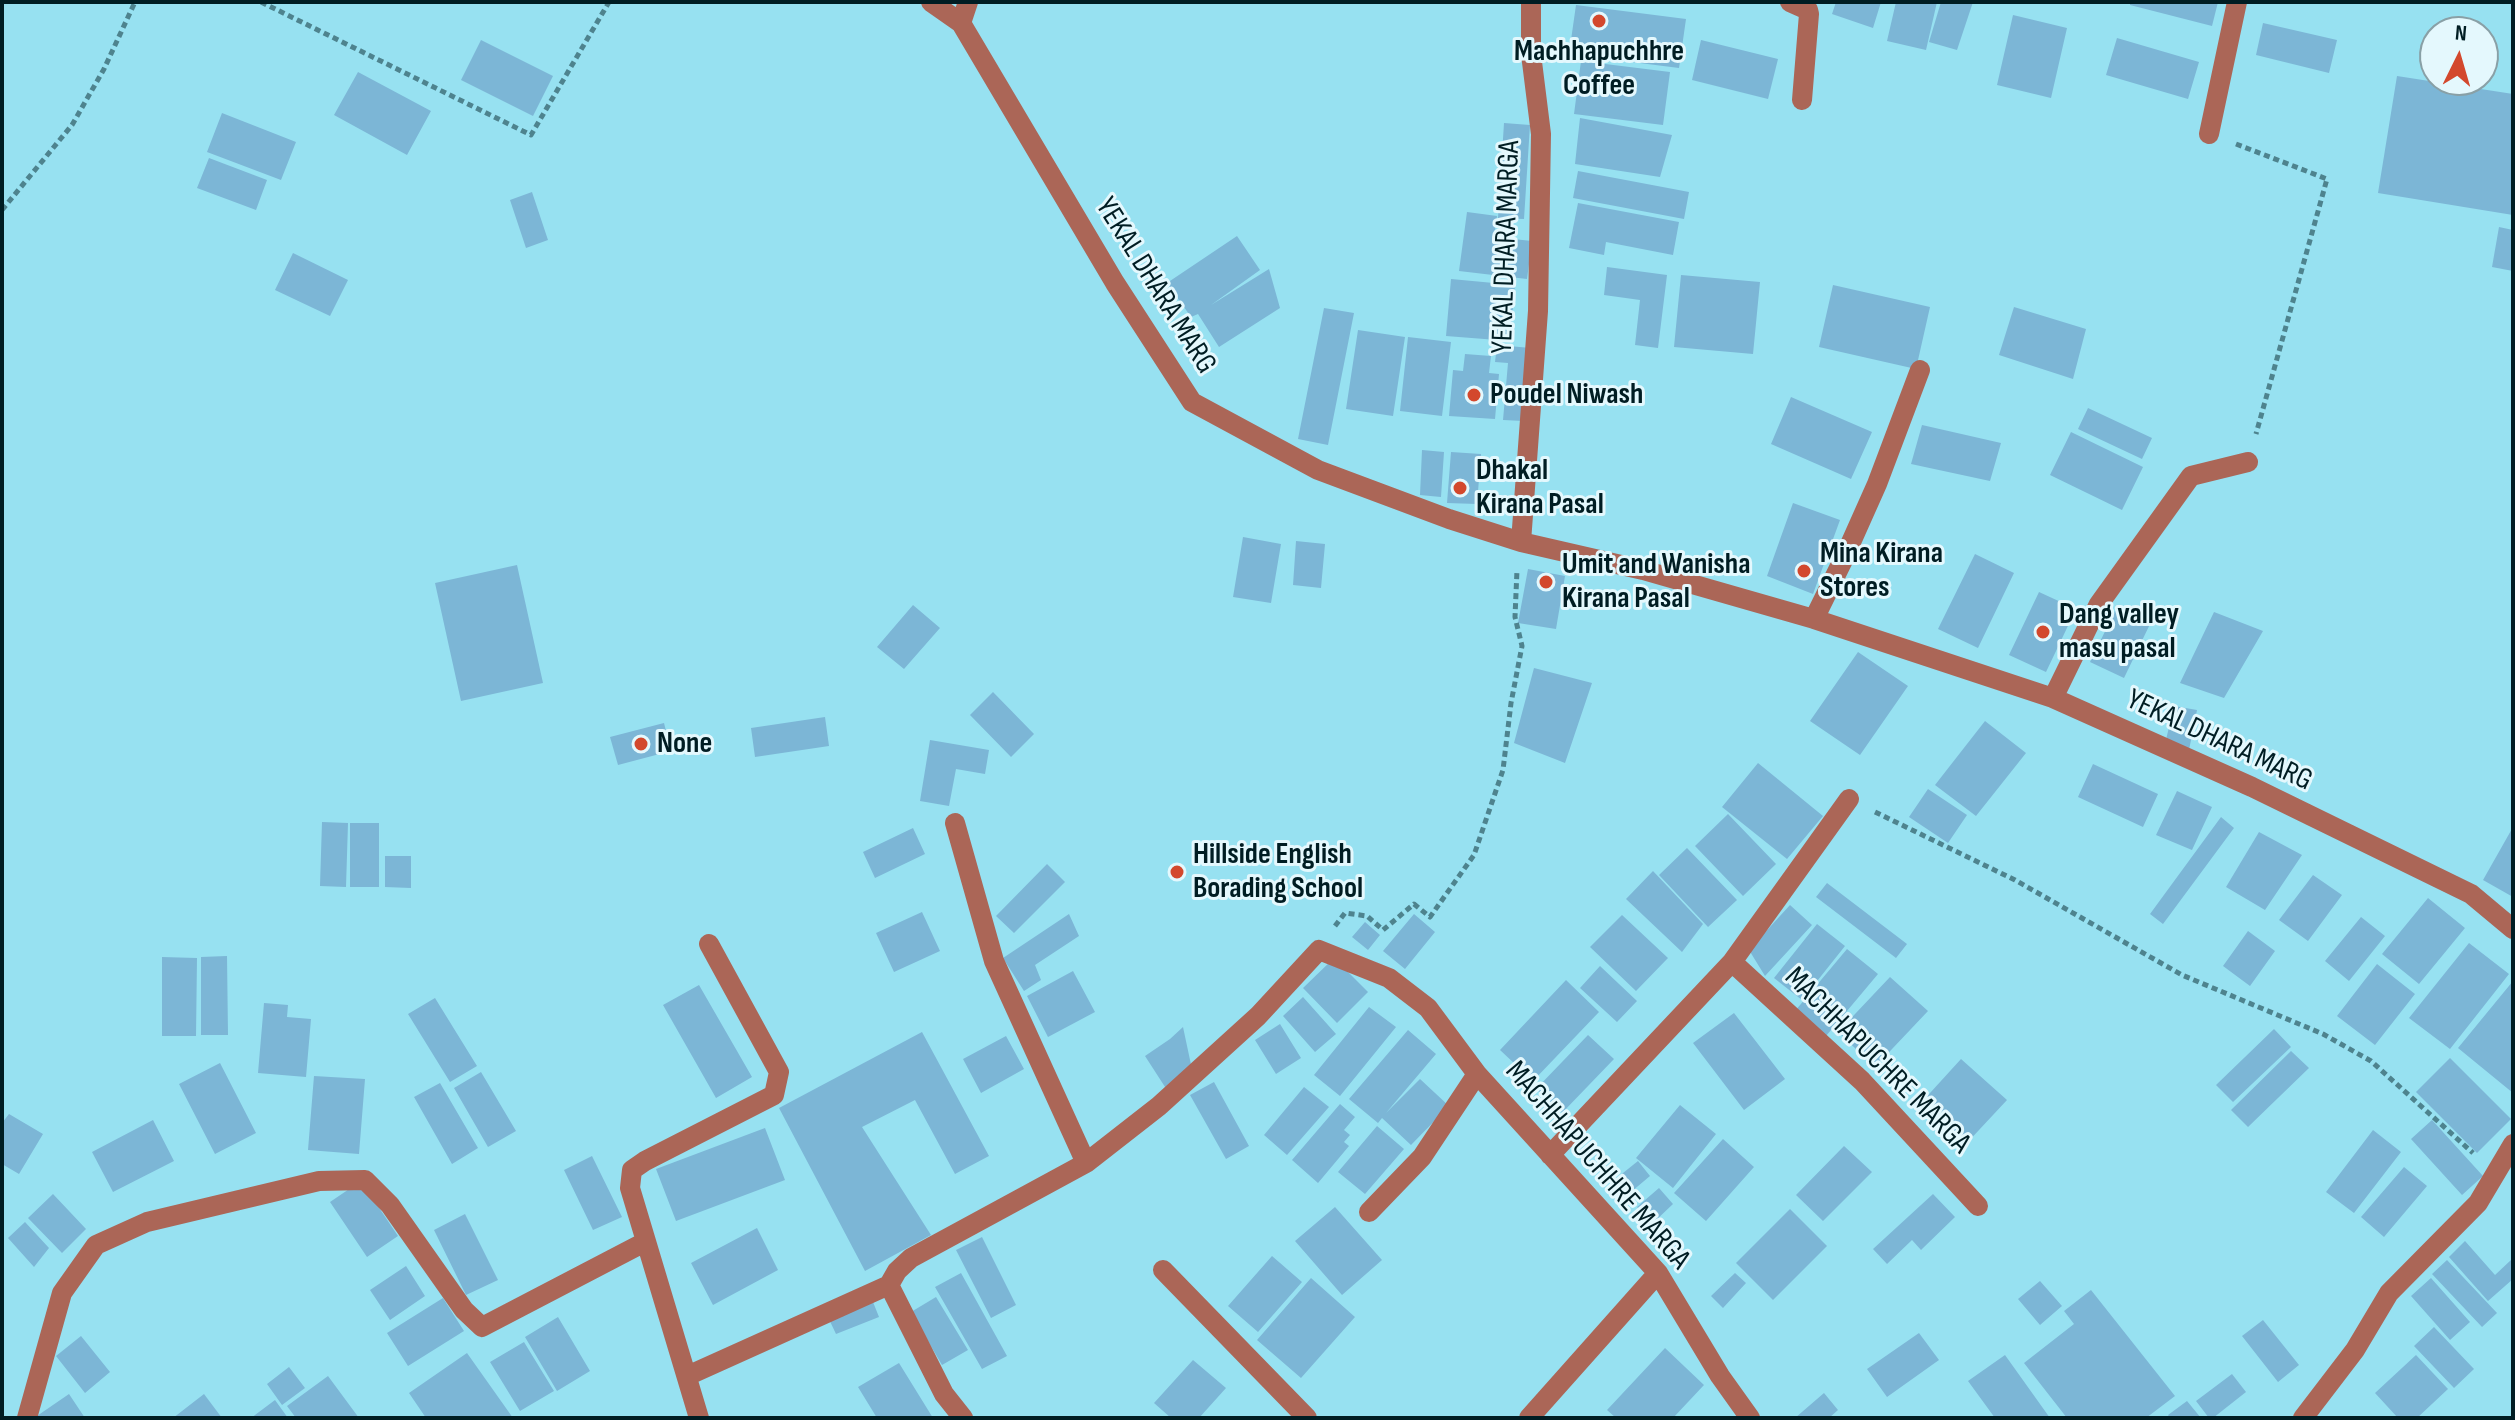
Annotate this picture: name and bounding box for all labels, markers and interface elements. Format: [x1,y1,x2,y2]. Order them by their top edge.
marker: Machhapuchhre Coffee [1590,12,1608,30]
north arrow [2419,16,2499,96]
text: N [2454,20,2468,48]
place label: Machhapuchhre Coffee [1514,34,1684,104]
street label: YEKAL DHARA MARGA [1485,140,1529,354]
street label: YEKAL DHARA MARG [1087,191,1223,381]
place label: Poudel Niwash [1490,377,1643,413]
marker: Poudel Niwash [1465,386,1483,404]
place label: Dhakal Kirana Pasal [1476,453,1604,524]
marker: Dhakal Kirana Pasal [1451,479,1469,497]
place label: Mina Kirana Stores [1820,536,1943,606]
place label: Umit and Wanisha Kirana Pasal [1562,547,1750,618]
marker: Mina Kirana Stores [1795,562,1813,580]
marker: Umit and Wanisha Kirana Pasal [1537,573,1555,591]
place label: Dang valley masu pasal [2059,597,2179,668]
marker: Dang valley masu pasal [2034,623,2052,641]
street label: YEKAL DHARA MARG [2120,682,2318,800]
place label: None [657,726,712,762]
marker: None [632,735,650,753]
place label: Hillside English Borading School [1193,837,1363,908]
marker: Hillside English Borading School [1168,863,1186,881]
street label: MACHHAPUCHRE MARGA [1776,960,1978,1162]
street label: MACHHAPUCHHRE MARGA [1497,1055,1697,1277]

